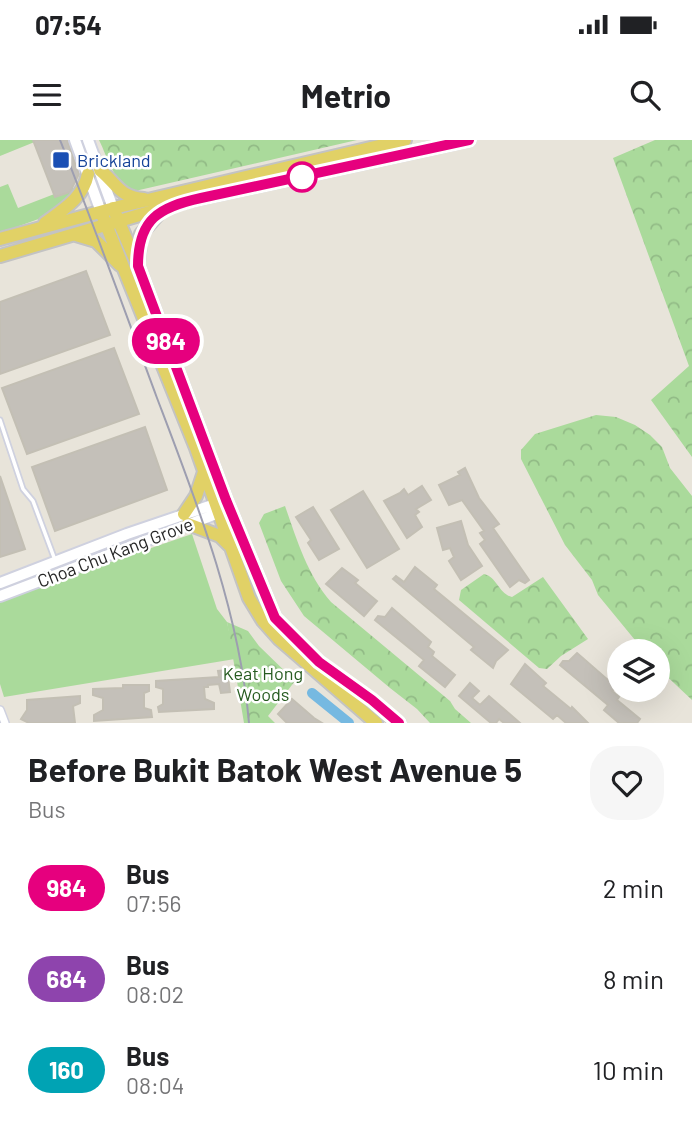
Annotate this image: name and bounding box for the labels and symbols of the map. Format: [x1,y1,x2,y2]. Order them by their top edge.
place label: Brickland [77,149,151,171]
marker: Brickland [51,150,71,170]
unlabelled marker [287,162,317,192]
line badge: 984 [126,318,206,364]
street label: Choa Chu Kang Grove [34,512,196,592]
park label: Keat Hong Woods [223,662,303,705]

